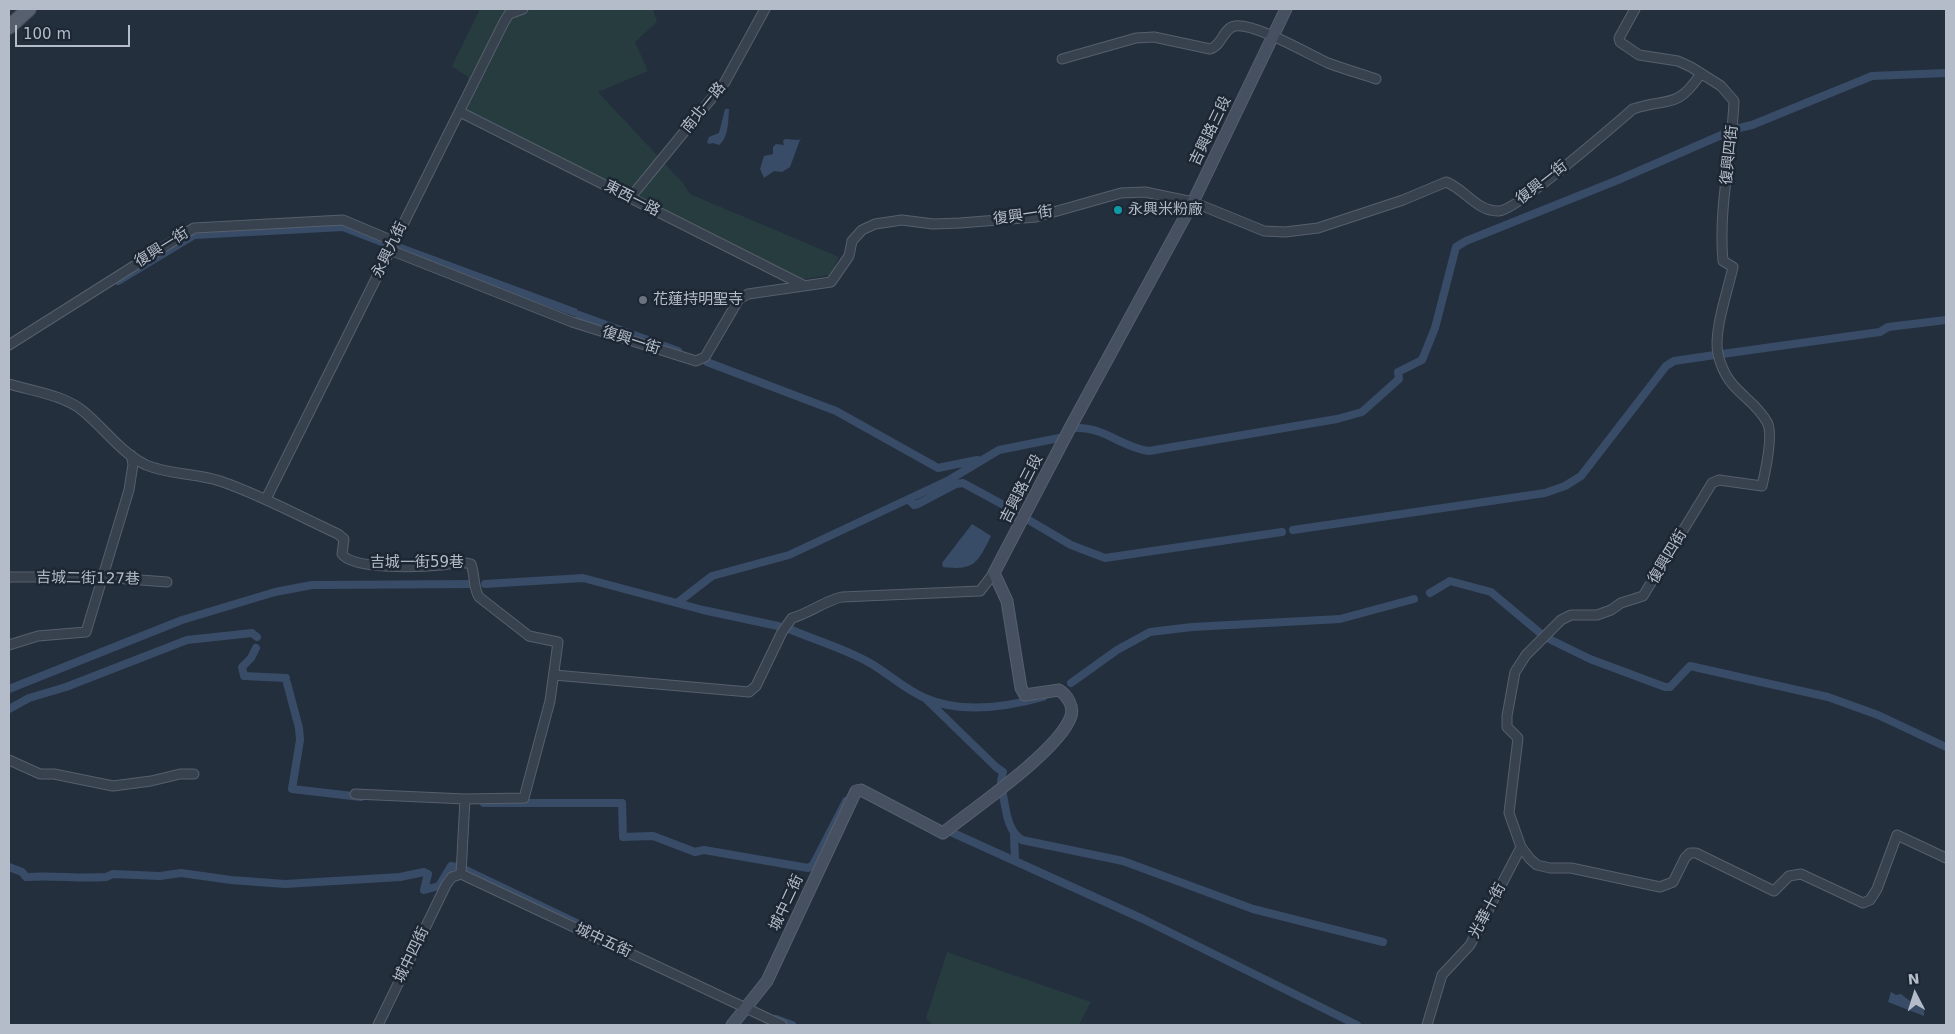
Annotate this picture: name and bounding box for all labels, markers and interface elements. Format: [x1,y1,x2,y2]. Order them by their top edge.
scale bar [18,15,132,47]
text: 100 m [23,25,71,43]
street label: 南北一路 [678,79,730,137]
street label: 吉興路三段 [1186,93,1236,169]
street label: 復興四街 [1718,124,1742,186]
street label: 復興一街 [1513,157,1571,209]
street label: 東西一路 [601,177,663,221]
place label: 永興米粉廠 [1128,201,1203,219]
street label: 復興一街 [992,203,1054,229]
marker: 永興米粉廠 [1112,204,1124,216]
street label: 永興九街 [369,219,411,281]
street label: 復興一街 [132,224,192,272]
place label: 花蓮持明聖寺 [653,291,743,309]
marker: 花蓮持明聖寺 [637,294,649,306]
street label: 復興一街 [600,323,662,359]
street label: 吉興路三段 [997,452,1047,526]
street label: 復興四街 [1645,527,1691,587]
street label: 吉城一街59巷 [370,554,464,572]
street label: 吉城二街127巷 [36,569,140,589]
street label: 城中二街 [766,872,808,934]
street label: 光華十街 [1466,880,1510,942]
street label: 城中五街 [572,920,634,962]
street label: 城中四街 [391,924,433,986]
north arrow [1890,969,1940,1019]
text: N [1907,971,1920,988]

